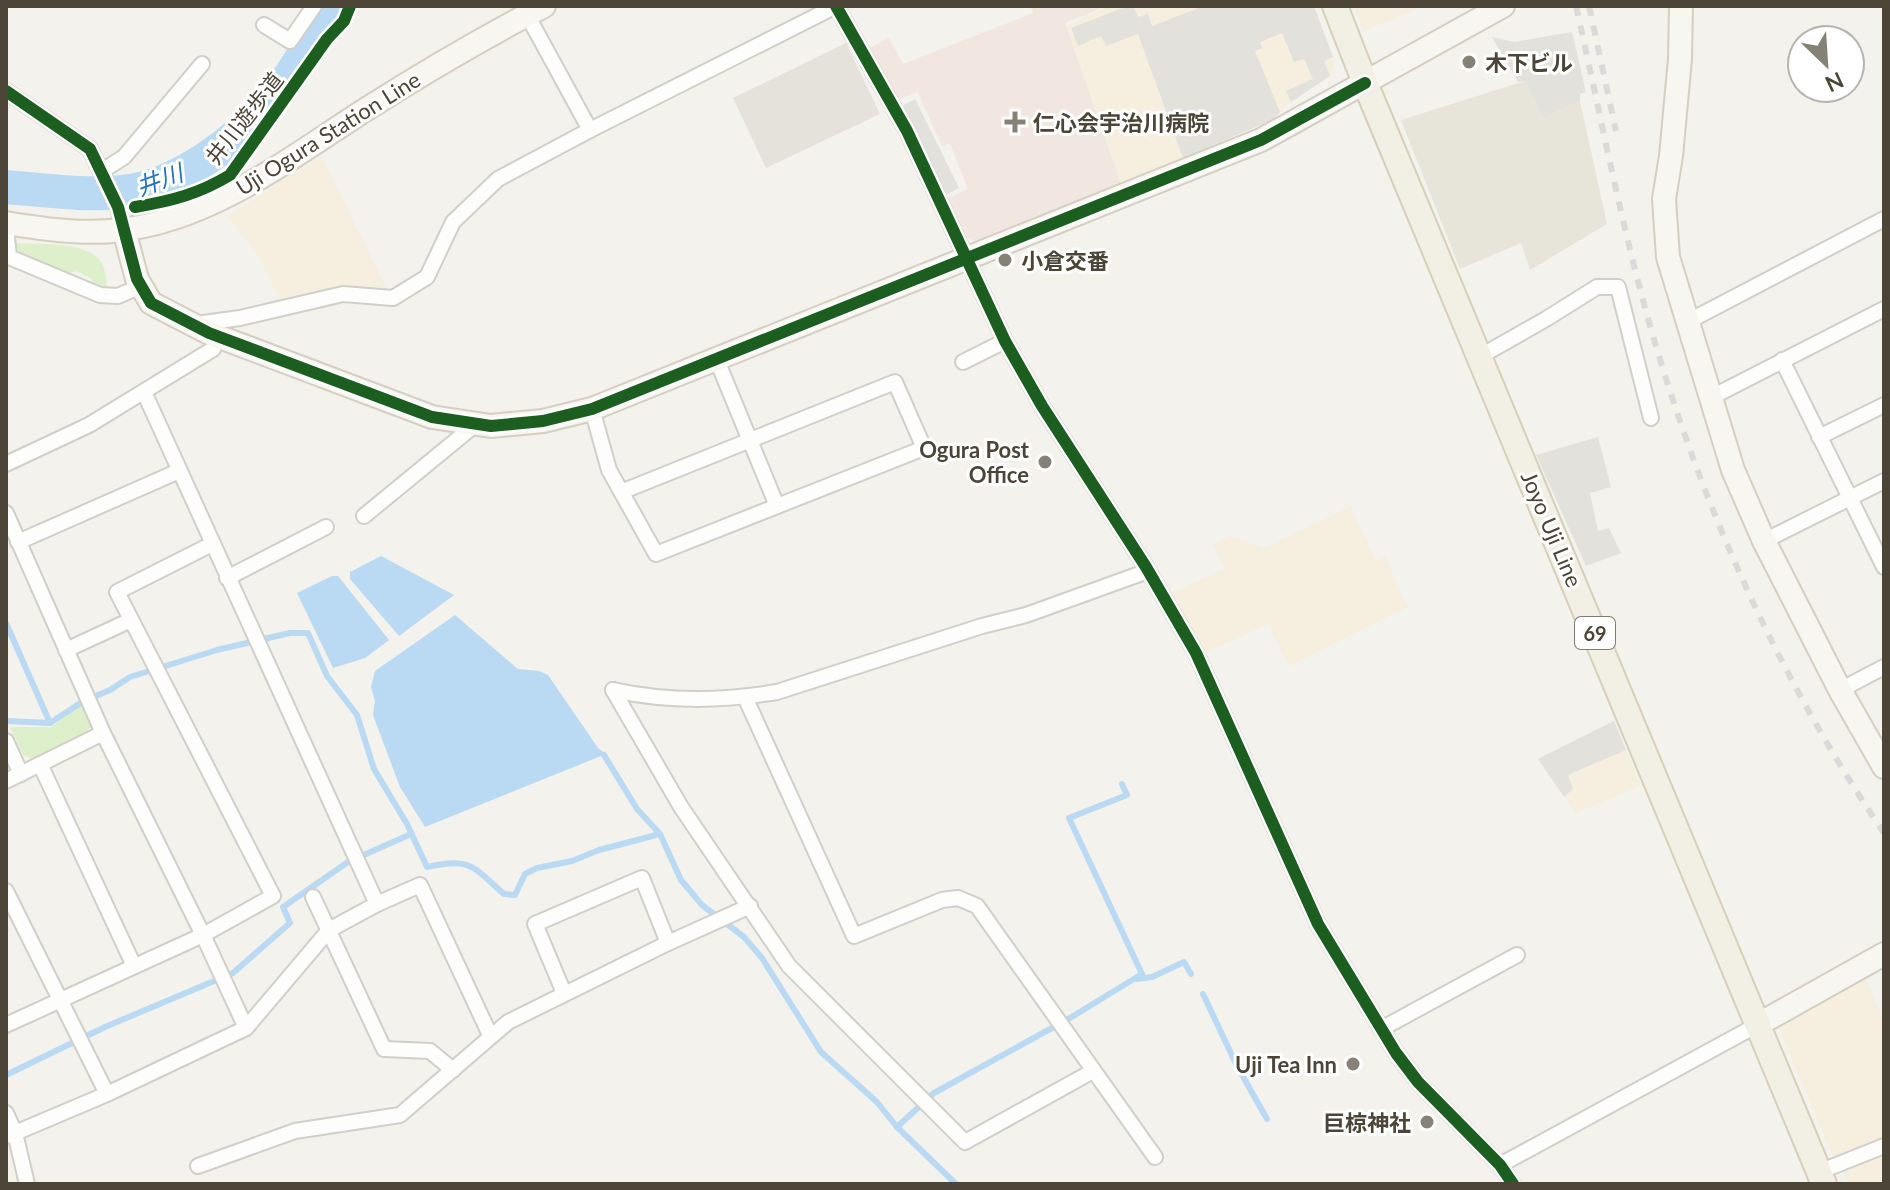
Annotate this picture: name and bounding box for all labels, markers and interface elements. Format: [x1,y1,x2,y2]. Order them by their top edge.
north arrow [1786,24,1866,104]
place label: 木下ビル [1485,49,1573,76]
marker: 木下ビル [1460,53,1478,71]
street label: Uji Ogura Station Line [231,65,425,201]
street label: 井川遊歩道 [199,66,289,170]
text: N [1821,67,1848,98]
place label: 仁心会宇治川病院 [1033,109,1209,136]
marker: 仁心会宇治川病院 [1004,111,1026,133]
water label: 井川 [131,156,189,201]
place label: 小倉交番 [1021,247,1109,274]
marker: 小倉交番 [996,251,1014,269]
place label: Ogura Post Office [919,436,1030,488]
marker: Ogura Post Office [1036,453,1054,471]
street label: Joyo Uji Line [1516,467,1588,591]
road number: 69 [1575,617,1615,649]
place label: Uji Tea Inn [1235,1051,1337,1078]
marker: Uji Tea Inn [1344,1055,1362,1073]
place label: 巨椋神社 [1323,1109,1411,1136]
marker: 巨椋神社 [1418,1113,1436,1131]

